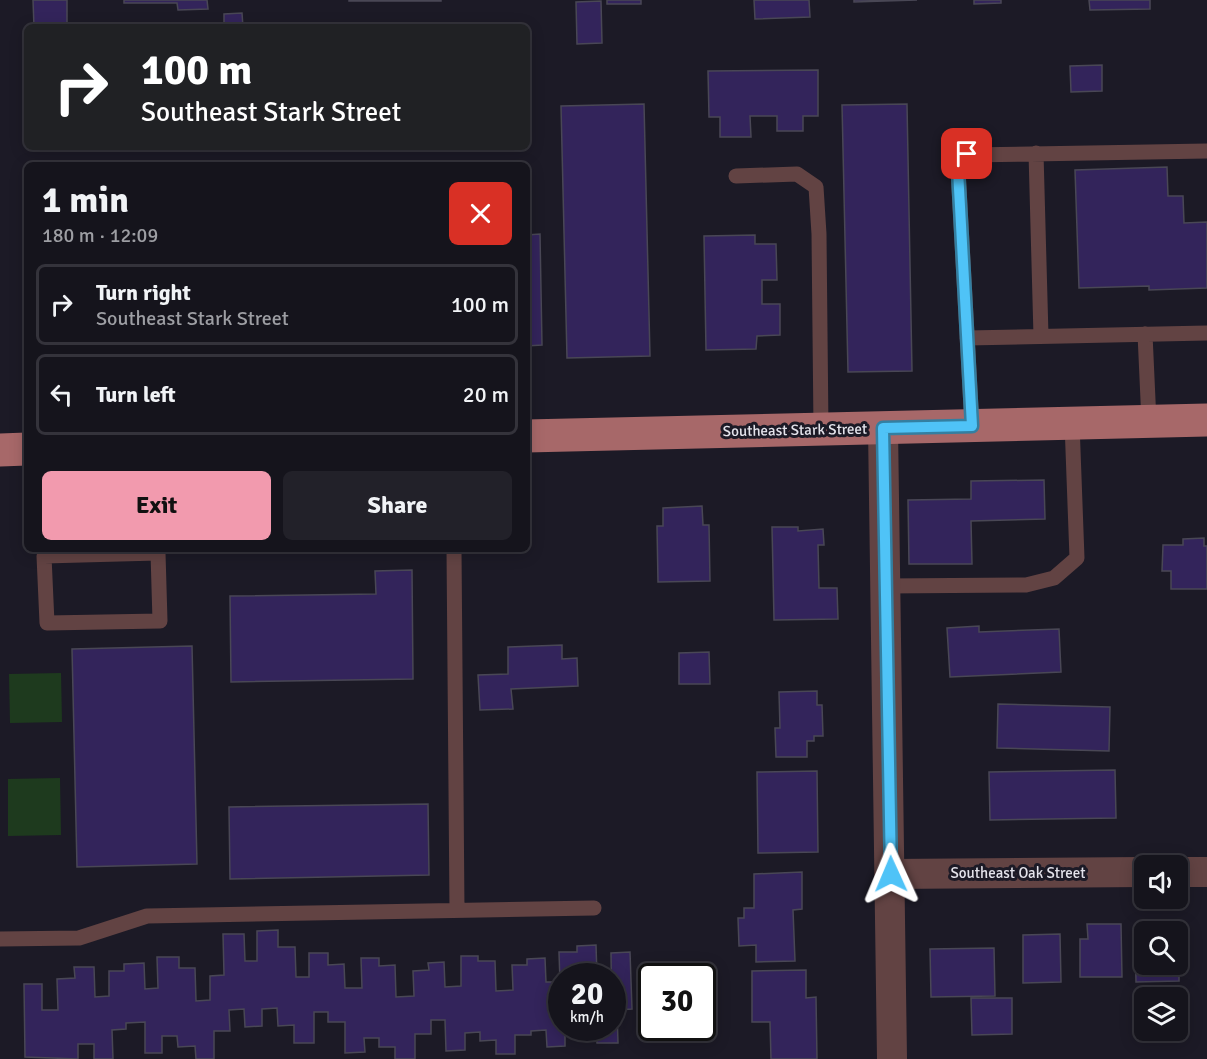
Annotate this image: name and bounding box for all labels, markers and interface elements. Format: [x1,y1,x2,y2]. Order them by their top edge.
text: 100 m [141,45,252,96]
icon: right [42,48,120,126]
text: Southeast Stark Street [141,96,401,129]
pin [941,128,992,179]
icon: arrive [950,137,983,170]
text: 1 min [42,178,129,223]
button: close [449,182,512,245]
text: 180 m · 12:09 [42,223,158,248]
text: Turn right [96,279,191,306]
icon: right [45,288,78,321]
text: 100 m [451,291,509,318]
text: Southeast Stark Street [96,306,289,331]
icon: left [45,378,78,411]
text: Turn left [96,381,176,408]
text: 20 m [463,381,509,408]
street label: Southeast Stark Street [723,420,867,440]
button: Exit [42,471,271,540]
button: Share [283,471,512,540]
position arrow [859,842,923,906]
map controls [1134,855,1188,1041]
button: sound [1134,855,1188,909]
street label: Southeast Oak Street [950,864,1086,882]
button: search [1134,921,1188,975]
speed limit sign: 30 [638,963,716,1041]
text: 20 [571,976,603,1013]
button: layers [1134,987,1188,1041]
text: km/h [570,1008,604,1026]

